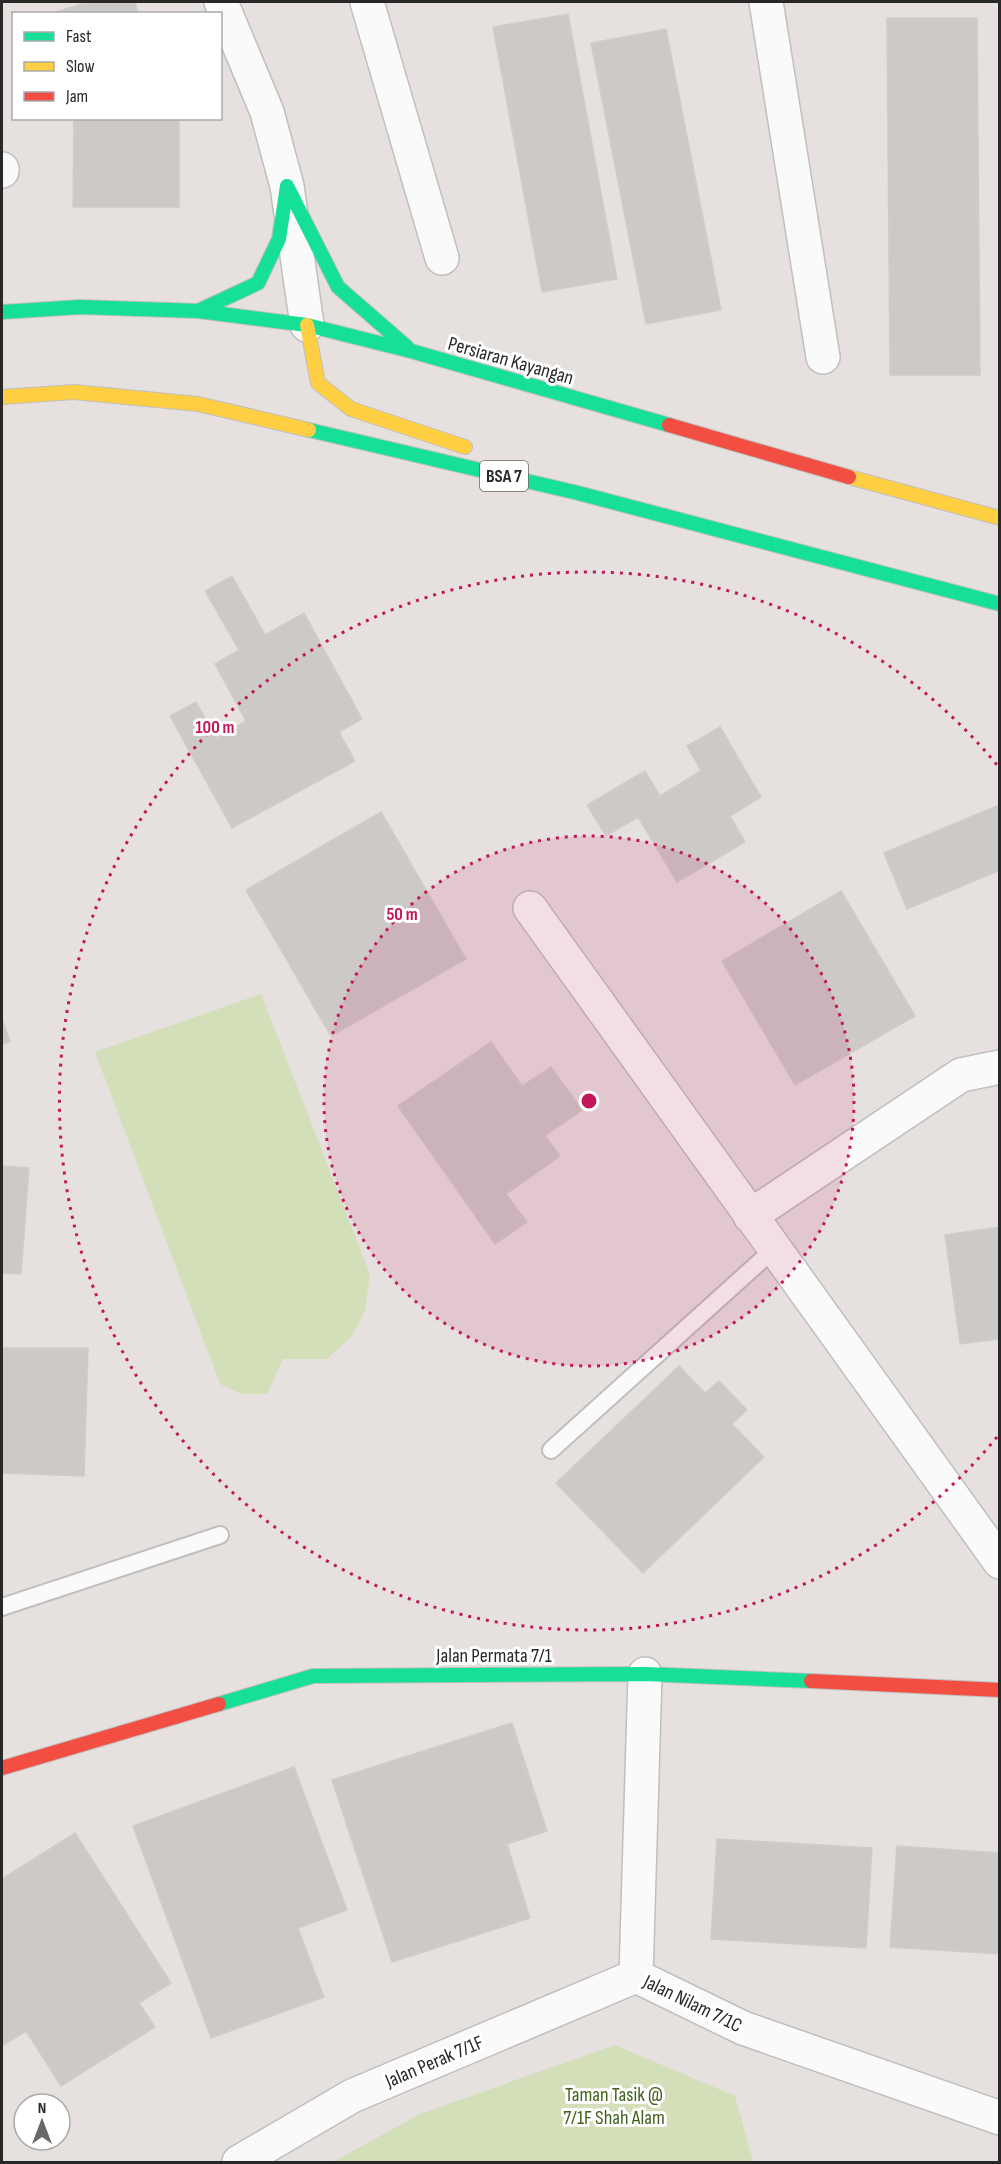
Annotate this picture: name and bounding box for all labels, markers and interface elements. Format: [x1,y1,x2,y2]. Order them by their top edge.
legend [12,12,222,120]
text: Fast [66,26,92,47]
text: Slow [66,56,95,77]
text: Jam [65,86,88,107]
street label: Persiaran Kayangan [445,332,576,390]
road number: BSA 7 [480,461,528,491]
text: 100 m [196,717,235,738]
text: 50 m [386,904,418,925]
centre of rings [579,1091,599,1111]
street label: Jalan Permata 7/1 [435,1644,552,1668]
street label: Jalan Nilam 7/1C [638,1969,746,2038]
street label: Jalan Perak 7/1F [381,2030,487,2094]
park label: Taman Tasik @ 7/1F Shah Alam [563,2083,665,2130]
north arrow [12,2092,72,2152]
text: N [38,2099,46,2118]

